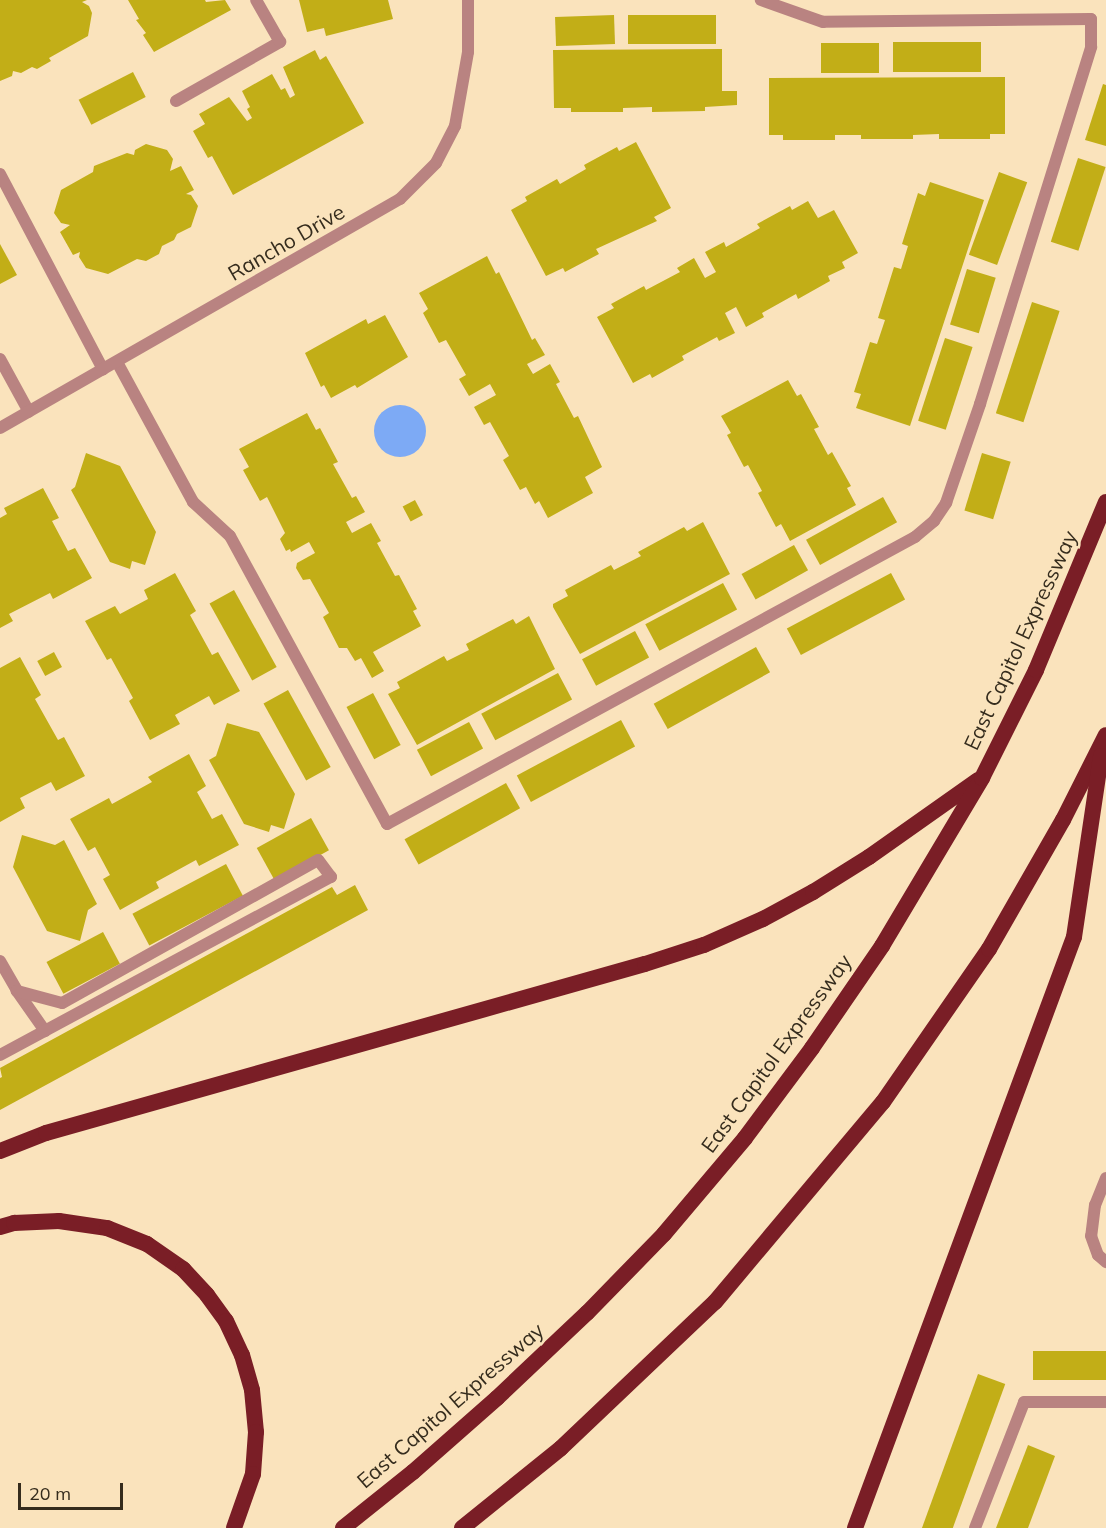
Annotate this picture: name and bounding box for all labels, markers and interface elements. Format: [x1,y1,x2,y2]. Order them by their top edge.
street label: Rancho Drive [223,199,349,285]
street label: East Capitol Expressway [958,526,1082,754]
street label: East Capitol Expressway [695,949,857,1157]
street label: East Capitol Expressway [351,1317,549,1493]
scale bar [21,1471,126,1509]
text: 20 m [29,1482,71,1505]

